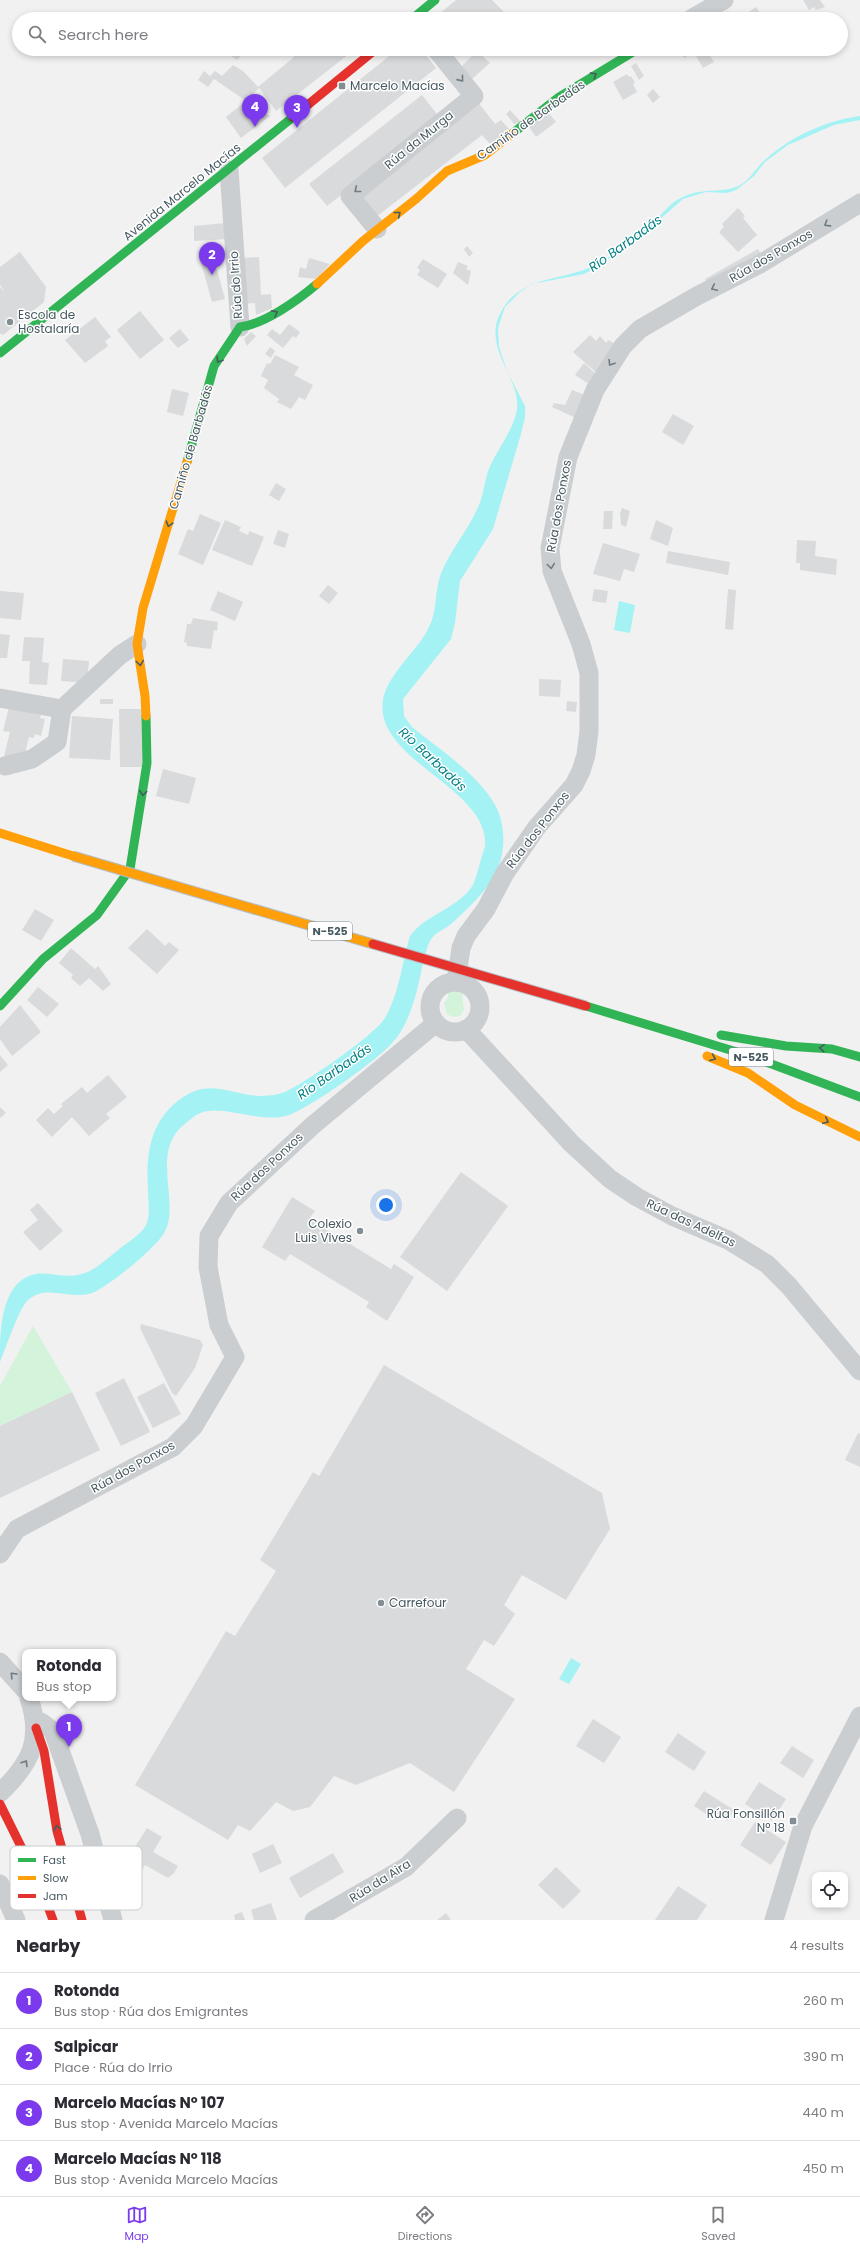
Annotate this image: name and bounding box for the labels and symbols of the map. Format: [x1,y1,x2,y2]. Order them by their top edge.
one-way arrow [590,73,597,80]
one-way arrow [456,75,463,82]
street label: Camiño de Barbadás [473,76,588,163]
place label: Marcelo Macías [350,77,445,94]
marker: Marcelo Macías [337,81,347,91]
pin: 4 [242,94,268,127]
pin: 3 [284,95,310,128]
street label: Rúa da Murga [381,106,457,173]
street label: Avenida Marcelo Macías [119,139,244,244]
one-way arrow [354,185,361,192]
water label: Río Barbadás [585,210,666,277]
one-way arrow [393,211,400,218]
one-way arrow [824,219,831,227]
street label: Rúa dos Ponxos [726,225,816,286]
pin: 2 [199,242,225,275]
street label: Rúa do Irrio [225,250,246,319]
one-way arrow [711,283,718,291]
place label: Escola de Hostalaría [18,306,79,337]
one-way arrow [271,310,279,317]
marker: Escola de Hostalaría [5,317,15,327]
one-way arrow [216,356,223,363]
one-way arrow [608,359,616,366]
street label: Camiño de Barbadás [165,383,216,511]
street label: Rúa dos Ponxos [542,458,575,553]
one-way arrow [165,520,174,527]
one-way arrow [546,563,555,569]
one-way arrow [135,660,144,667]
water label: Río Barbadás [394,723,471,796]
street label: Rúa dos Ponxos [502,788,573,872]
one-way arrow [139,790,148,796]
road number: N-525 [308,922,352,940]
water label: Río Barbadás [293,1039,375,1104]
one-way arrow [819,1044,825,1052]
road number: N-525 [729,1048,773,1066]
one-way arrow [709,1054,716,1062]
one-way arrow [821,1116,829,1124]
street label: Rúa dos Ponxos [227,1129,307,1205]
street label: Rúa das Adelfas [644,1194,739,1251]
your location [376,1195,396,1215]
place label: Colexio Luis Vives [295,1215,352,1246]
marker: Colexio Luis Vives [355,1226,365,1236]
street label: Rúa dos Ponxos [88,1436,178,1497]
place label: Carrefour [389,1594,447,1611]
marker: Carrefour [376,1598,386,1608]
one-way arrow [10,1672,18,1680]
pin: 1 [56,1714,82,1747]
one-way arrow [20,1761,27,1768]
place label: Rúa Fonsillón Nº 18 [707,1805,785,1836]
marker: Rúa Fonsillón Nº 18 [788,1816,798,1826]
one-way arrow [53,1825,61,1832]
legend [10,1846,142,1910]
text: Fast [43,1852,66,1868]
street label: Rúa da Aira [346,1855,414,1906]
text: Slow [43,1870,68,1886]
text: Jam [43,1888,68,1904]

